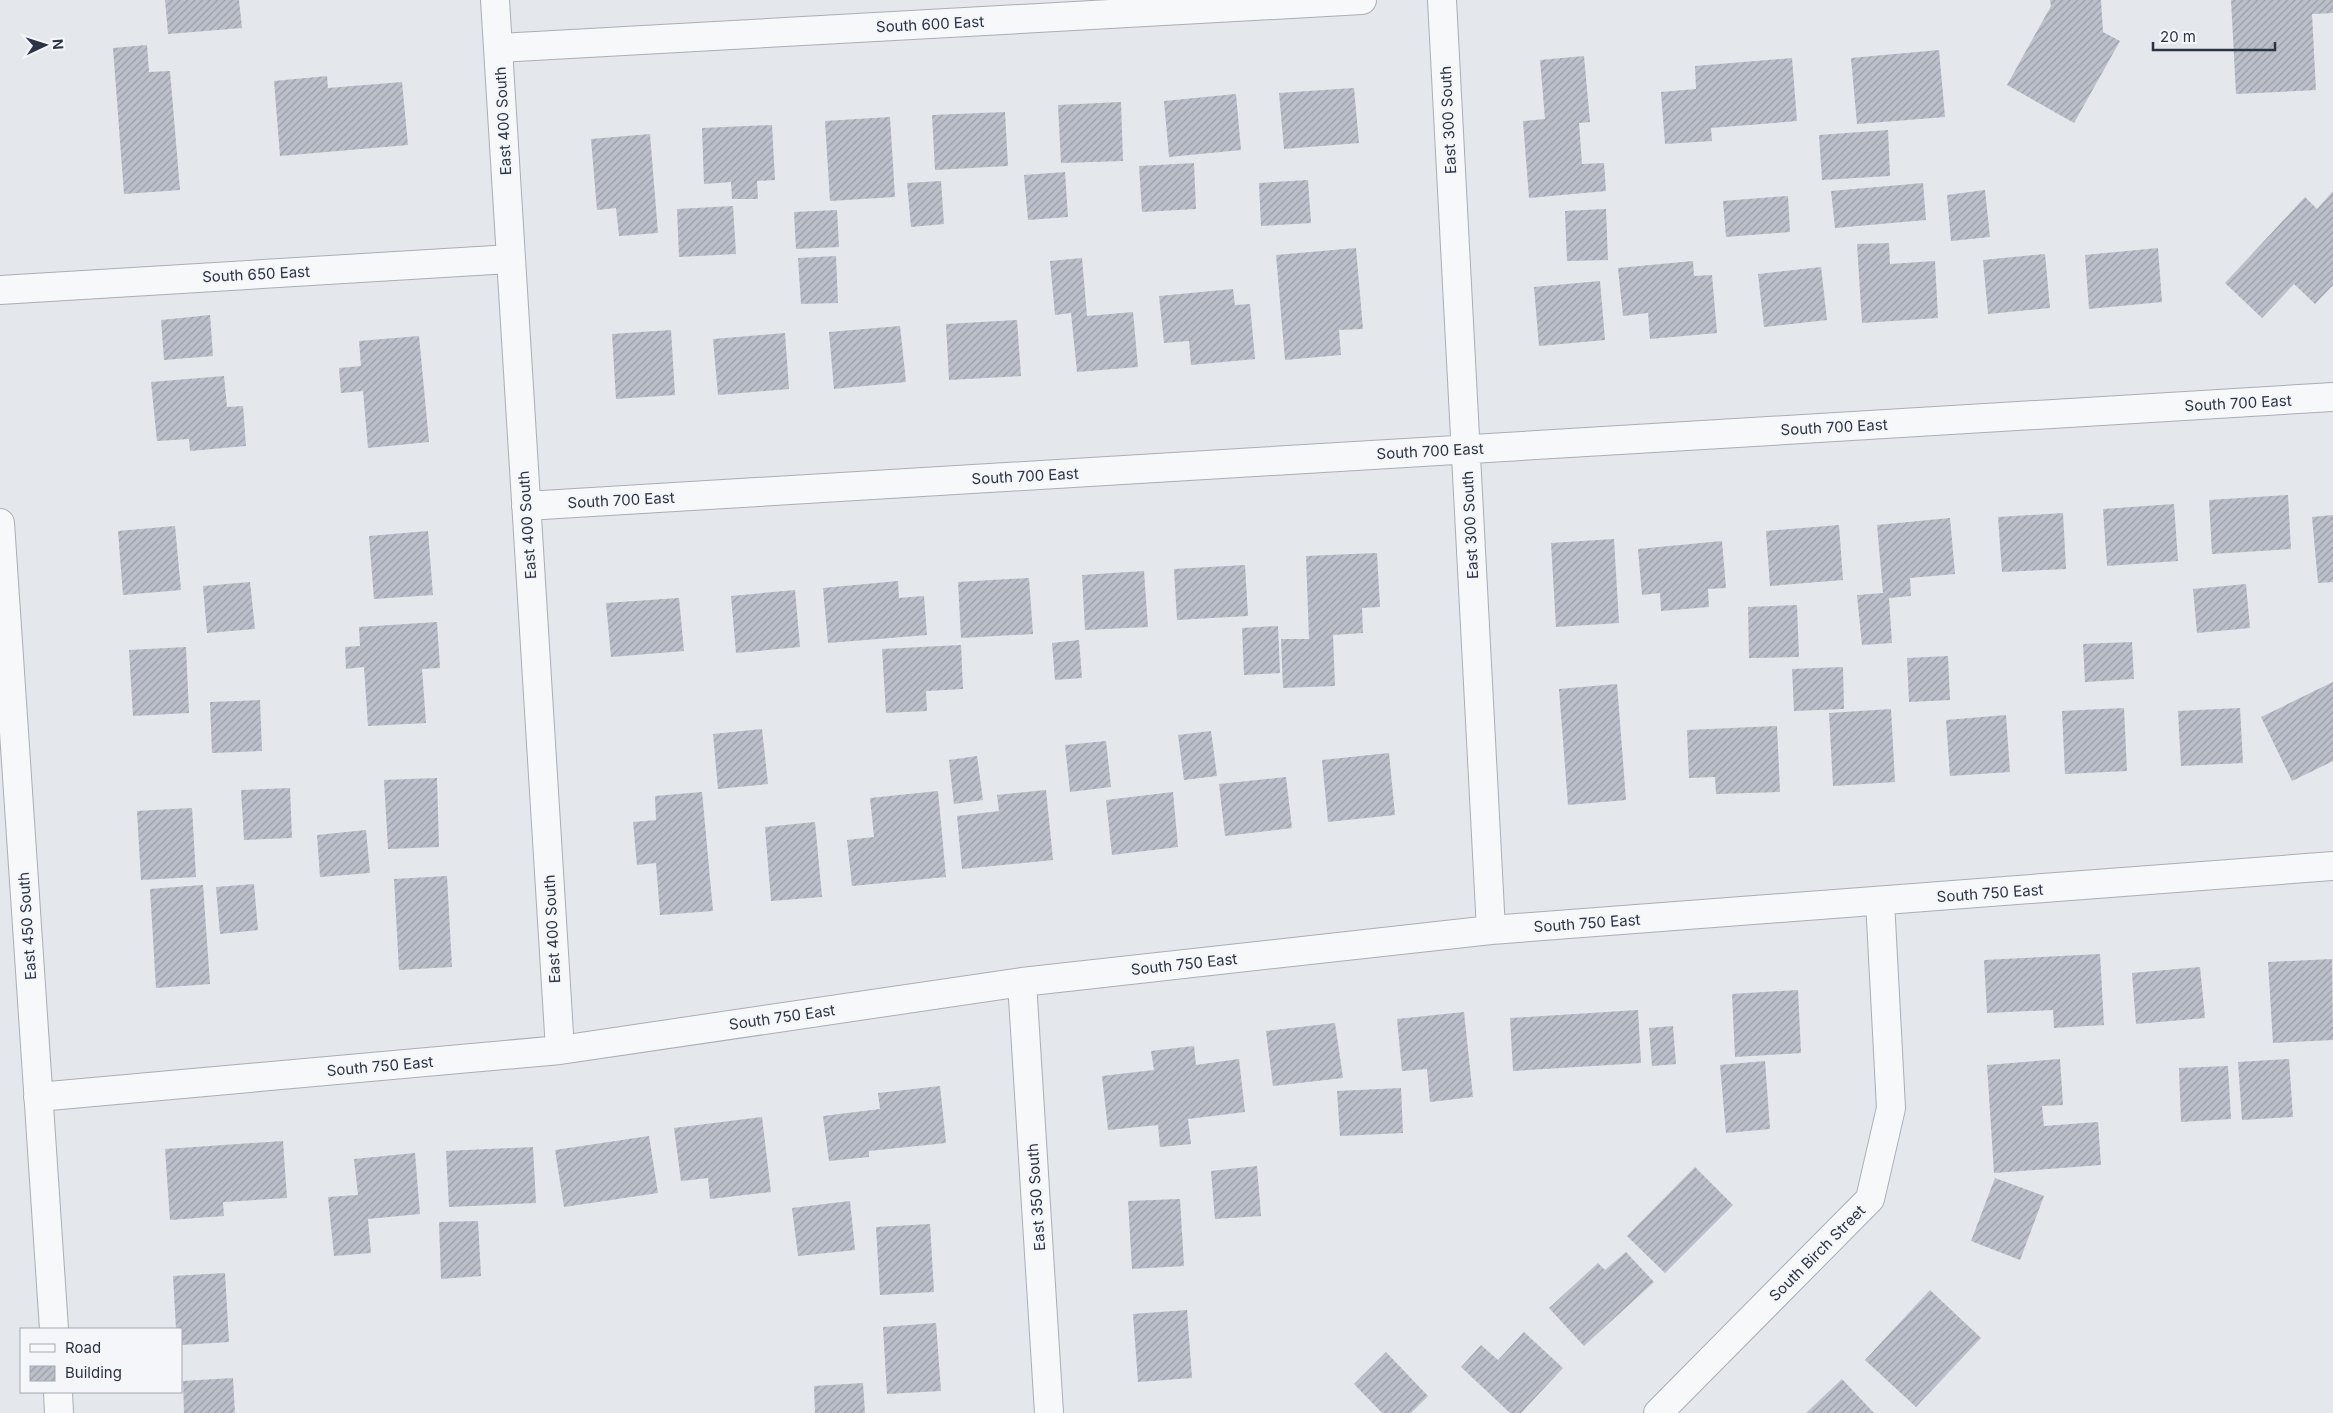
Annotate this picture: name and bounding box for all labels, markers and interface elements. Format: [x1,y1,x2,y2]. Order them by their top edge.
street label: South 600 East [875,12,985,36]
north arrow [20,20,70,70]
scale bar [2153,20,2276,52]
text: 20 m [2160,27,2196,46]
text: N [50,38,67,50]
street label: East 300 South [1436,65,1460,175]
street label: East 400 South [491,66,515,176]
street label: South 650 East [202,262,310,286]
street label: South 700 East [2184,391,2292,415]
street label: South 700 East [1780,415,1888,439]
street label: South 700 East [1376,439,1484,463]
street label: South 700 East [971,464,1079,488]
street label: East 400 South [514,470,540,580]
street label: East 300 South [1458,470,1482,580]
street label: South 700 East [567,488,675,512]
street label: East 450 South [14,871,40,981]
street label: East 400 South [540,874,564,984]
street label: South 750 East [1936,880,2044,906]
street label: South 750 East [1533,910,1641,936]
street label: South 750 East [1130,949,1238,979]
street label: South 750 East [728,1000,836,1034]
street label: South 750 East [326,1052,434,1080]
street label: East 350 South [1023,1143,1049,1251]
street label: South Birch Street [1765,1201,1869,1305]
legend [20,1328,182,1393]
text: Road [65,1338,101,1357]
text: Building [65,1363,122,1382]

